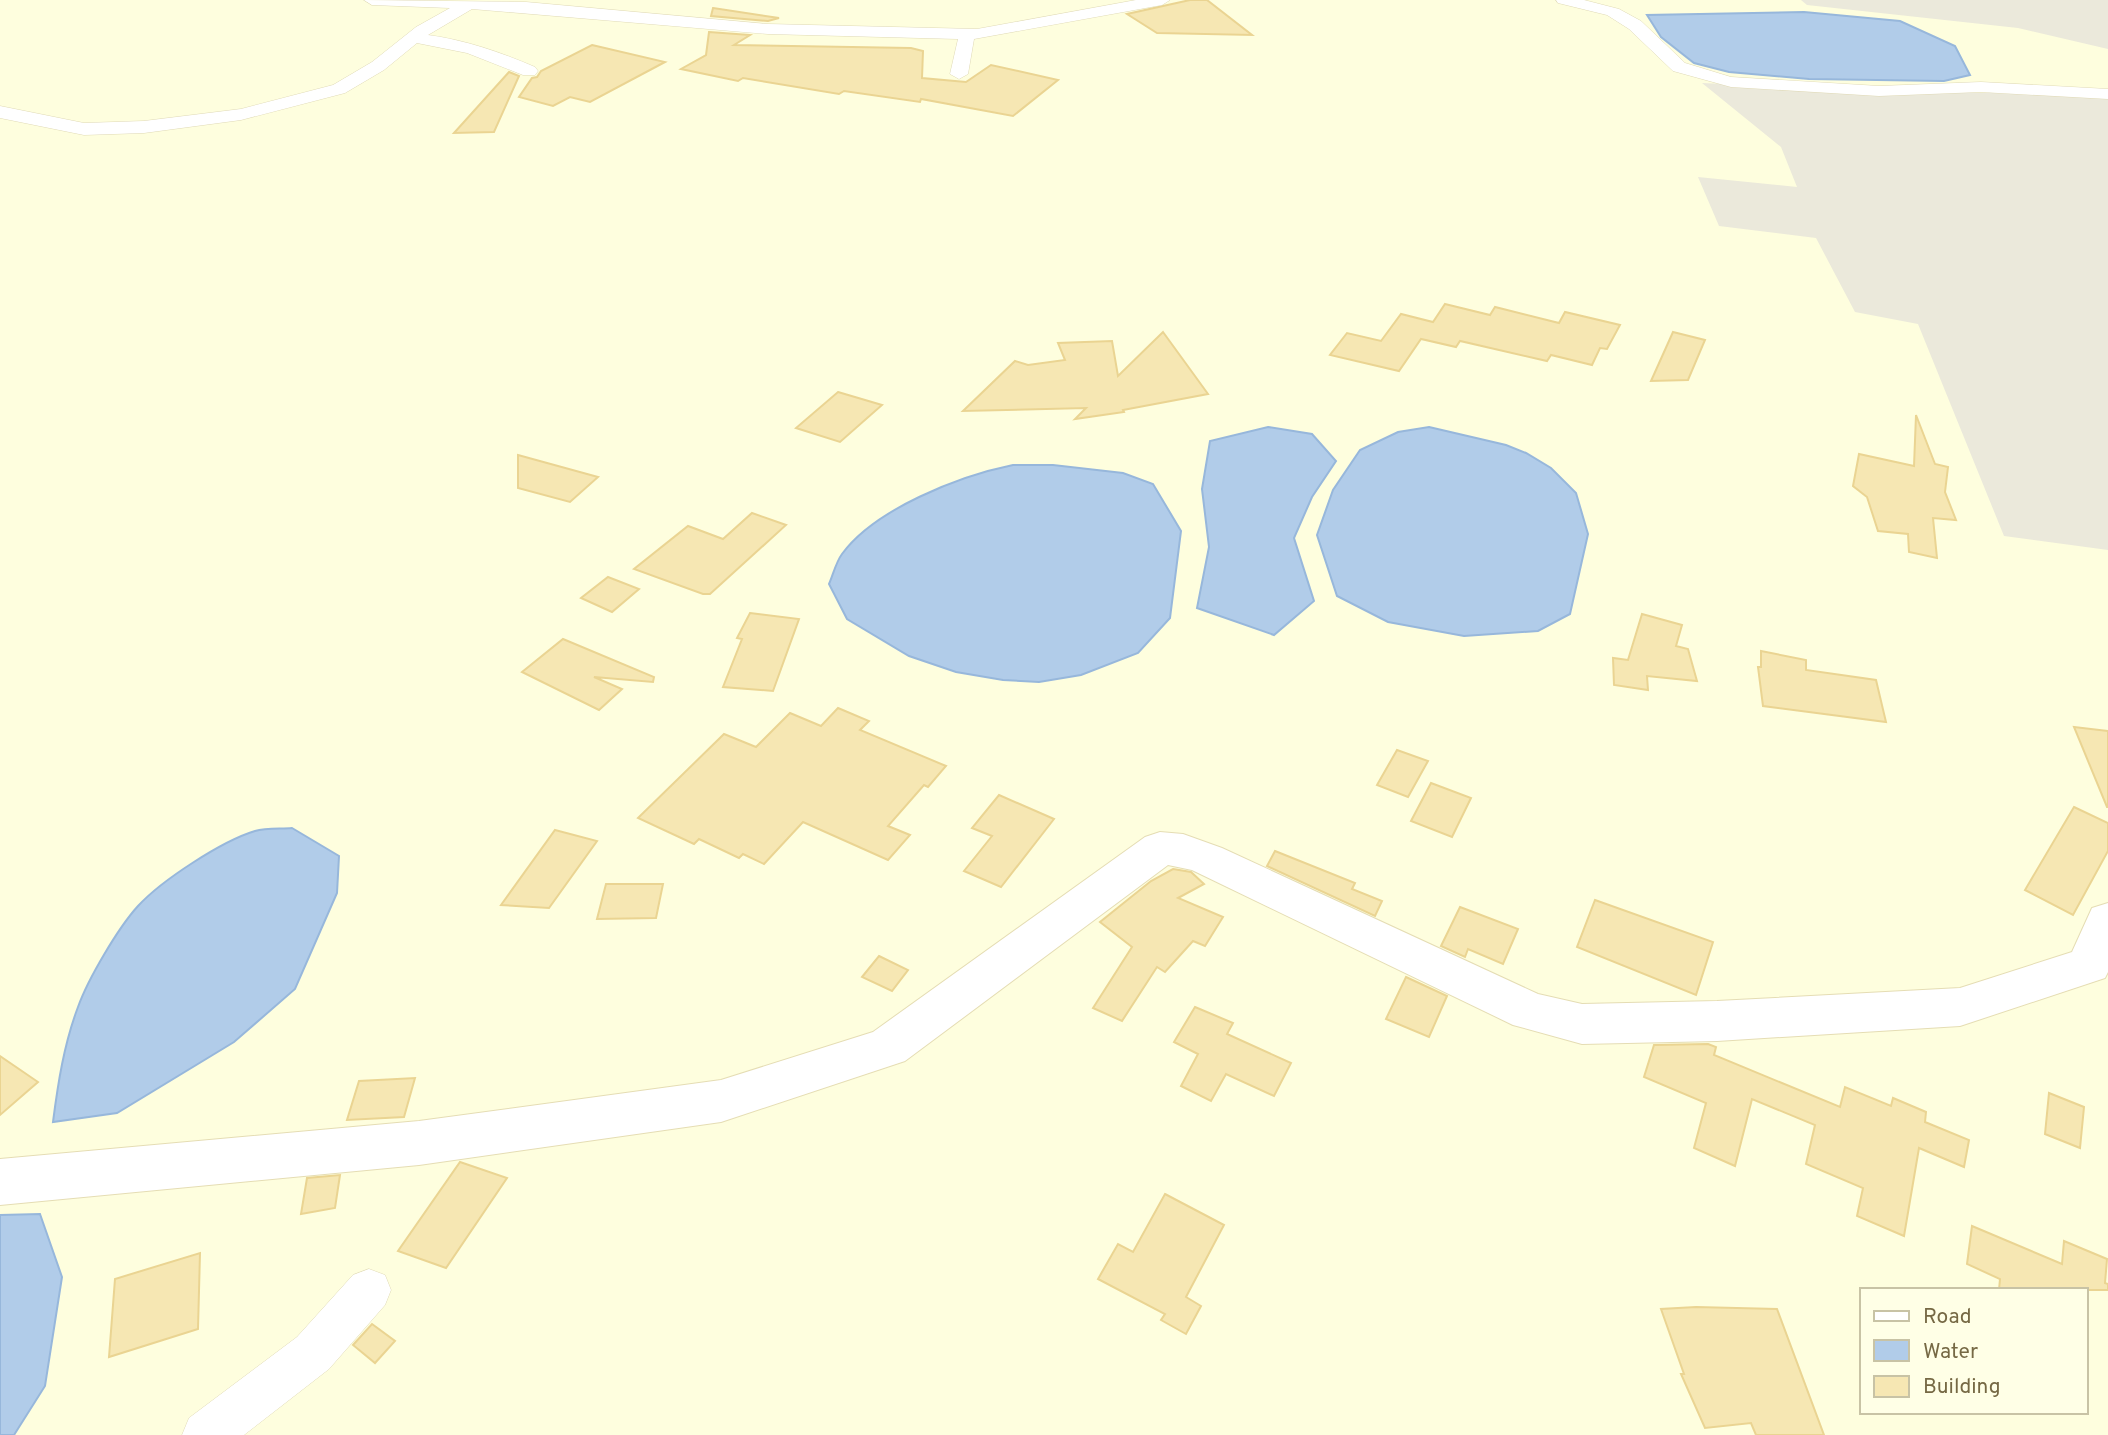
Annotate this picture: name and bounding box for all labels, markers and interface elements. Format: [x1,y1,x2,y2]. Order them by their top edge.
legend [1860,1288,2087,1414]
text: Road [1923,1304,1972,1331]
text: Water [1923,1339,1978,1366]
text: Building [1923,1374,2001,1401]

